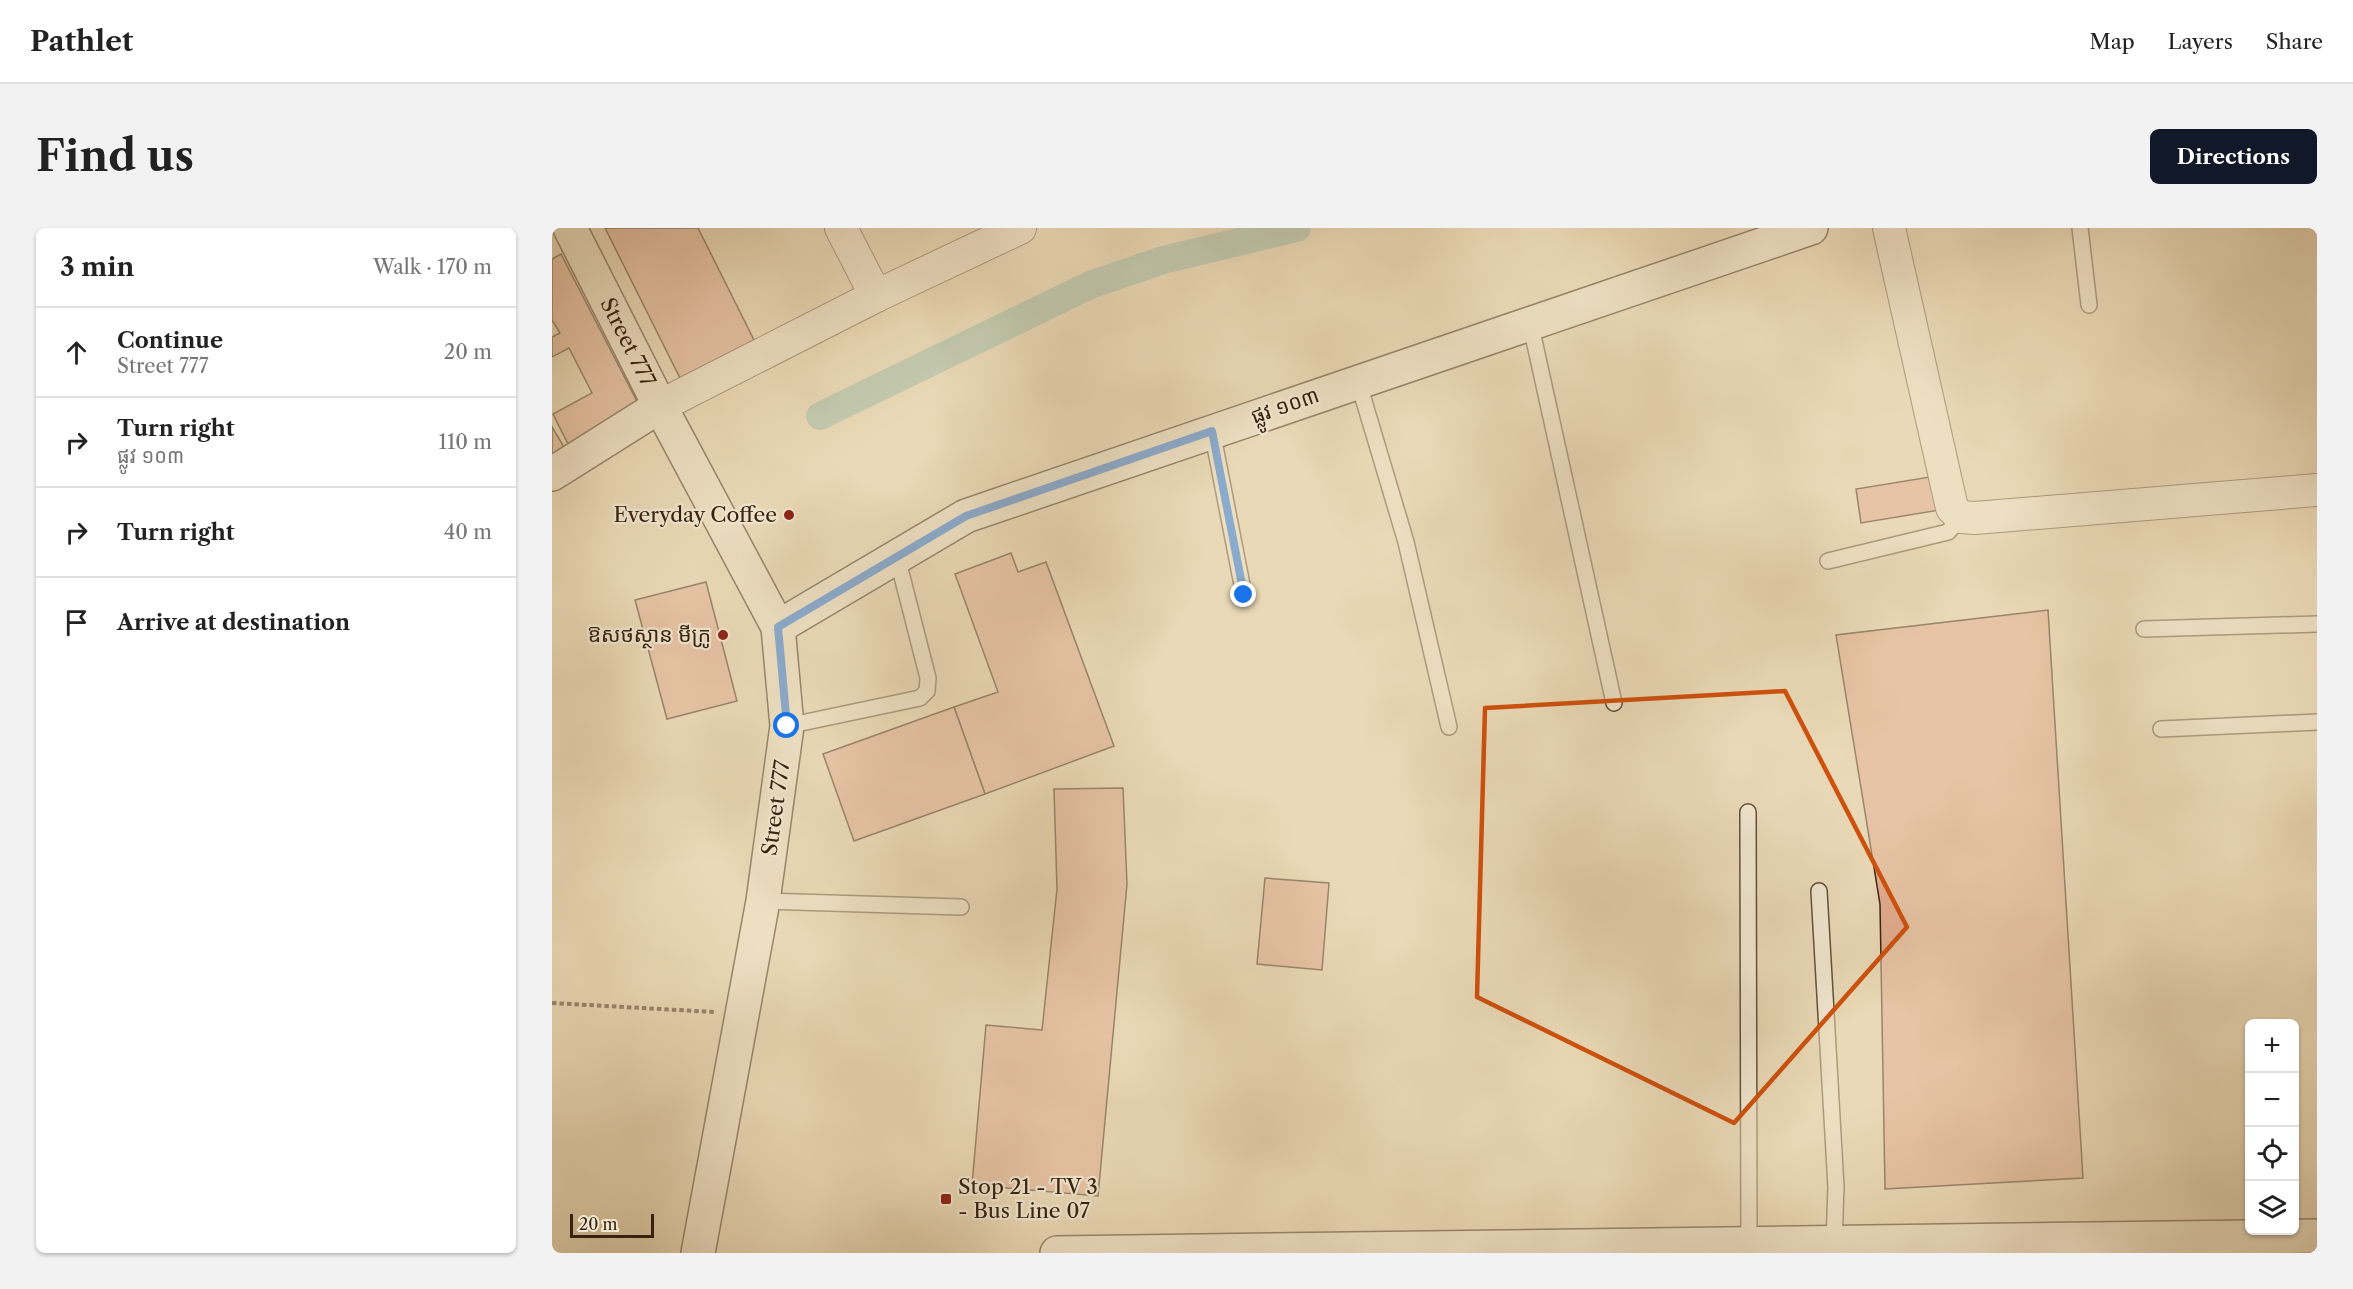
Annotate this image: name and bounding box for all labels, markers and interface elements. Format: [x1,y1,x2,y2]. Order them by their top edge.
text: Pathlet [30,24,133,58]
text: Map [2090,29,2135,54]
text: Layers [2168,29,2233,54]
text: Share [2266,29,2323,54]
button: Directions [2150,129,2317,184]
text: Find us [36,130,194,182]
text: 3 min [60,251,134,283]
text: Walk · 170 m [373,255,492,279]
street label: Street 777 [595,293,661,391]
text: Continue [117,327,223,354]
icon: ahead [60,336,93,369]
text: 20 m [444,340,492,364]
text: Street 777 [117,354,209,378]
street label: ផ្លូវ ១០៣ [1247,382,1325,436]
text: Turn right [117,415,235,442]
icon: right [60,426,93,459]
text: 110 m [439,430,492,454]
text: ផ្លូវ ១០៣ [117,444,184,468]
place label: Everyday Coffee [613,502,777,527]
marker: Everyday Coffee [782,508,796,522]
icon: right [60,516,93,549]
text: Turn right [117,519,235,546]
text: 40 m [444,520,492,544]
route end [1230,581,1256,607]
icon: arrive [60,606,93,639]
text: Arrive at destination [117,609,350,636]
place label: ឱសថស្ថាន មីក្រូ [587,622,711,649]
marker: ឱសថស្ថាន មីក្រូ [716,628,730,642]
route start [773,712,799,738]
street label: Street 777 [756,758,795,857]
map controls [2245,1019,2299,1235]
button: + [2245,1019,2299,1073]
button: − [2245,1073,2299,1127]
button: locate [2245,1127,2299,1181]
place label: Stop 21 - TV 3 - Bus Line 07 [958,1174,1098,1223]
button: layers [2245,1181,2299,1235]
marker: Stop 21 - TV 3 - Bus Line 07 [939,1192,953,1206]
scale bar [570,1211,654,1238]
text: 20 m [579,1214,618,1234]

